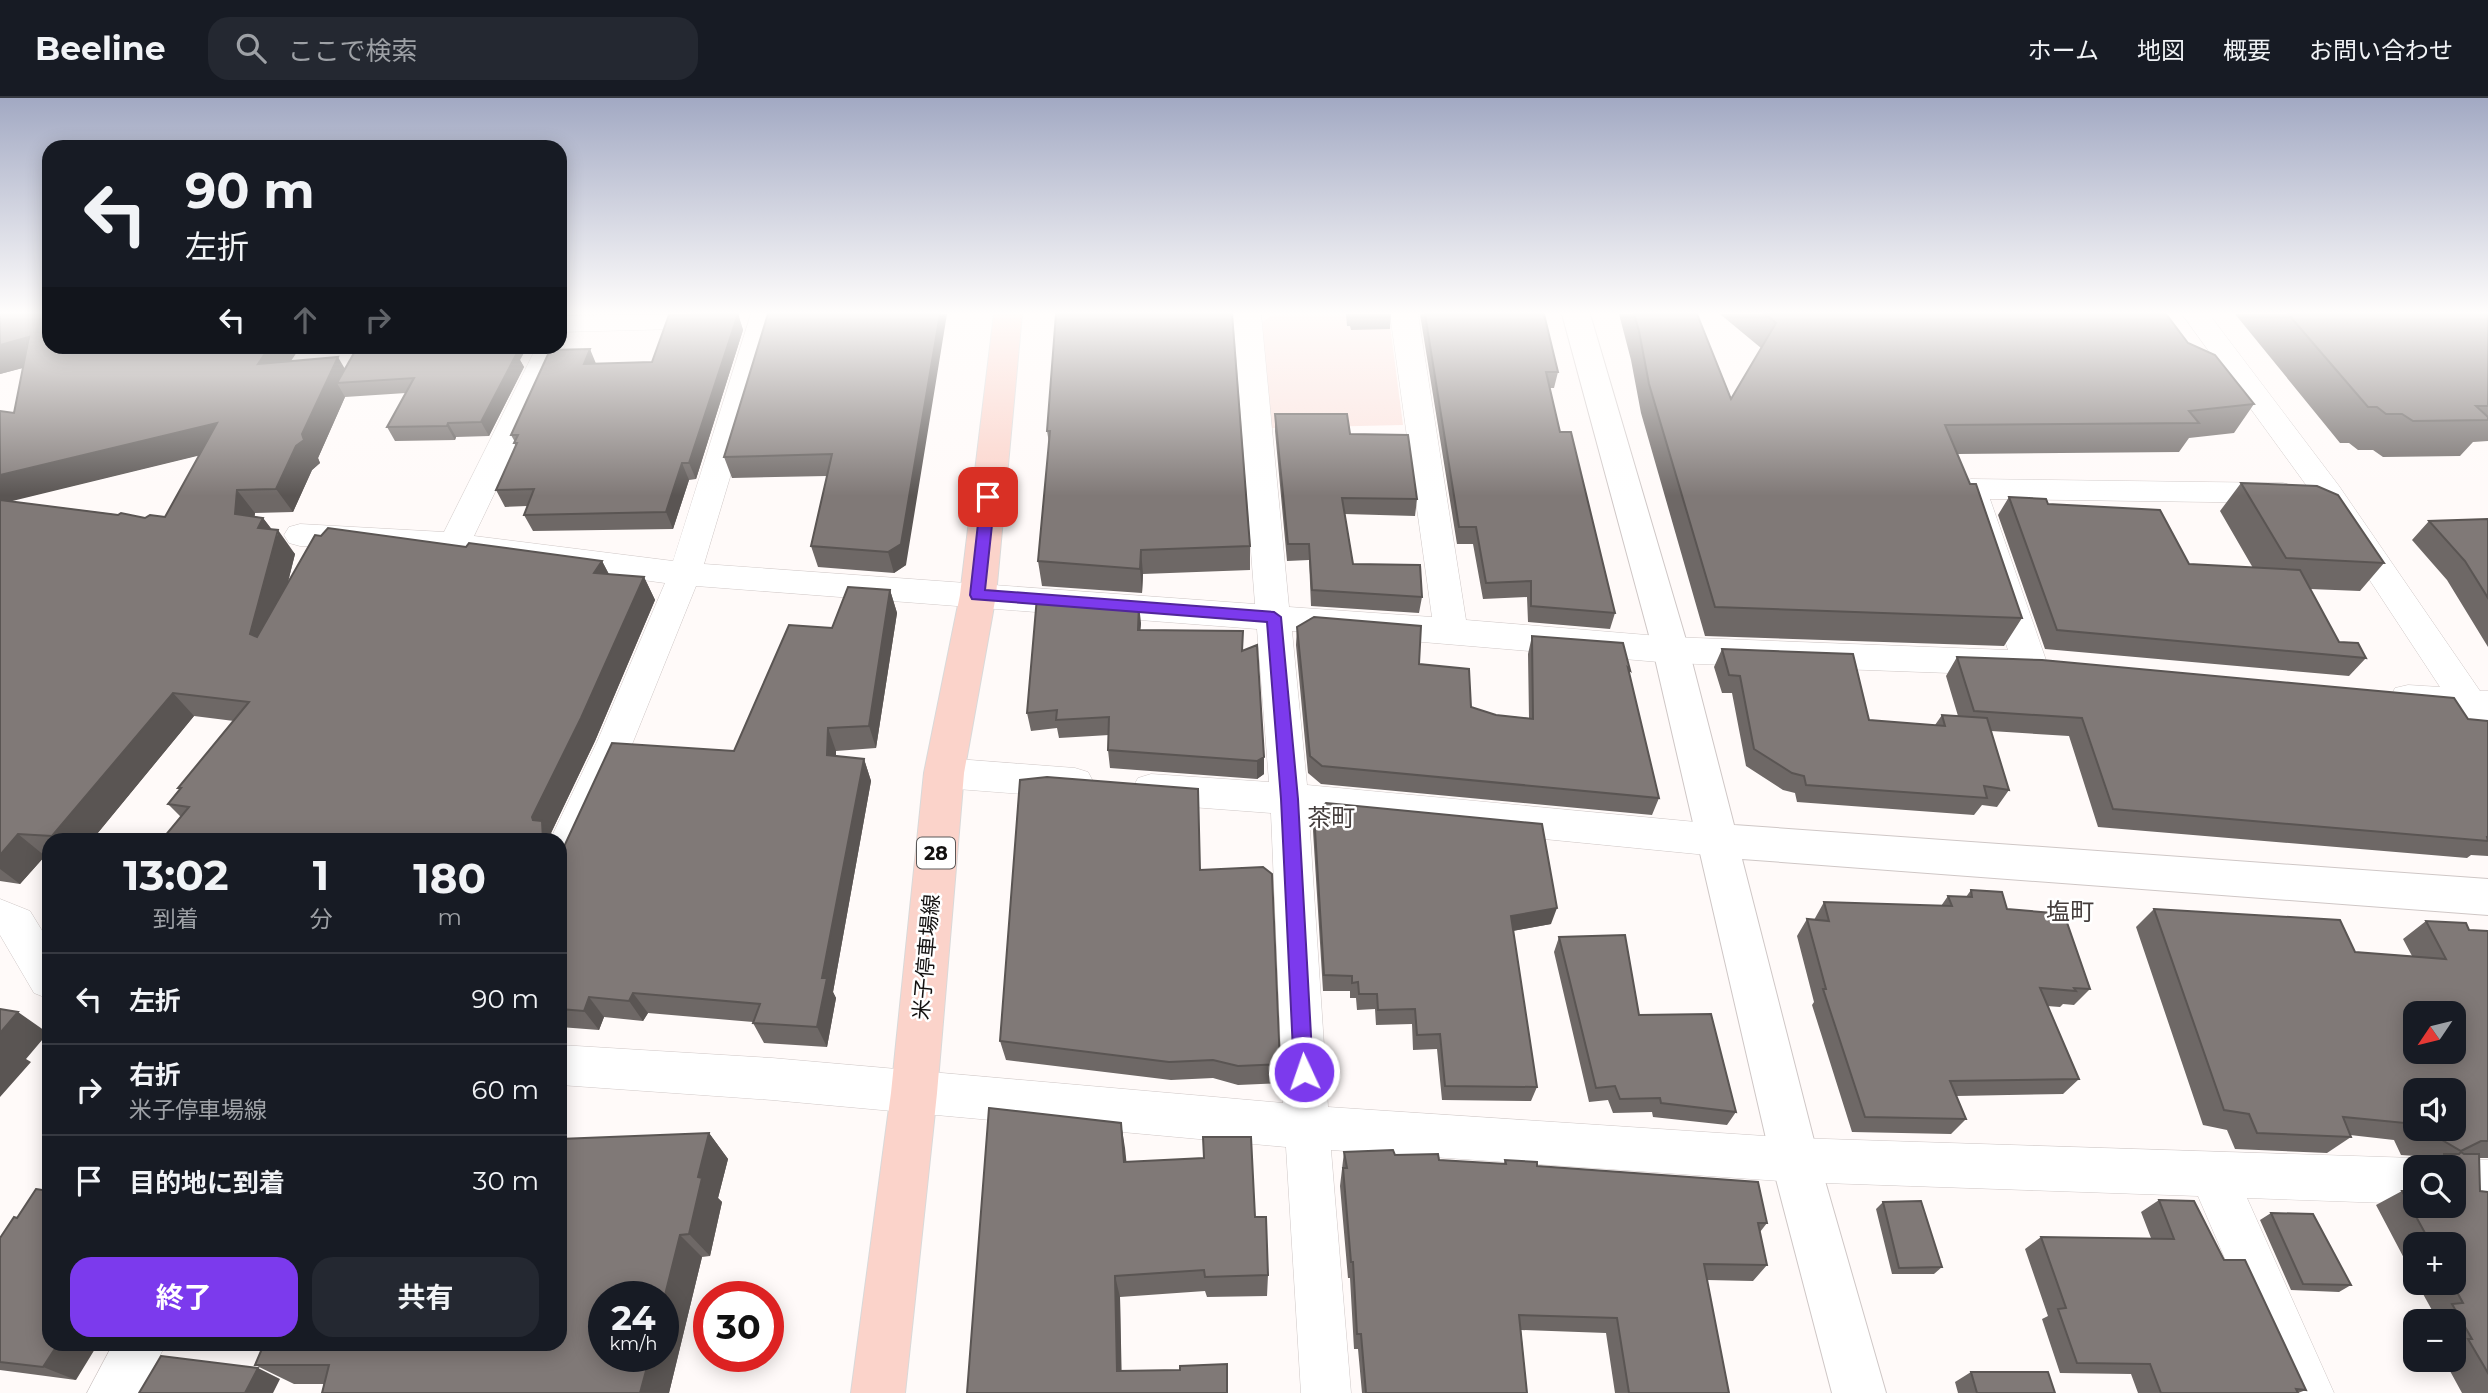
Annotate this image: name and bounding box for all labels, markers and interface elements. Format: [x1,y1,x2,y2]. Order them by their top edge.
search box [208,17,698,80]
text: Beeline [35,28,166,68]
icon: search [232,29,270,67]
text: ここで検索 [288,35,418,67]
text: ホーム [2028,36,2099,65]
text: 地図 [2137,36,2185,65]
text: 概要 [2223,36,2271,65]
text: お問い合わせ [2309,36,2453,65]
text: 90 m [185,161,315,220]
icon: left [70,168,161,259]
text: 左折 [185,227,249,266]
icon: left [213,301,251,339]
icon: ahead [286,301,324,339]
icon: right [359,301,397,339]
pin [958,467,1018,527]
icon: arrive [969,478,1007,516]
district label: 茶町 [1307,803,1355,832]
road number: 28 [917,838,955,868]
text: 13:02 [123,849,228,901]
text: 1 [313,849,329,901]
text: 180 [413,852,486,904]
street label: 米子停車場線 [908,893,944,1021]
district label: 塩町 [2046,897,2094,926]
text: m [437,903,462,931]
text: 到着 [153,905,199,933]
text: 分 [309,905,332,933]
icon: left [70,980,108,1018]
text: 90 m [472,983,539,1015]
text: 左折 [129,985,181,1017]
north arrow [2403,1001,2466,1064]
map controls [2403,1001,2466,1372]
position arrow [1267,1035,1341,1109]
text: 右折 [129,1059,181,1091]
icon: right [70,1071,108,1109]
text: 60 m [472,1074,539,1106]
button: sound [2403,1078,2466,1141]
text: 米子停車場線 [129,1096,267,1124]
button: search [2403,1155,2466,1218]
icon: arrive [70,1162,108,1200]
text: 30 m [473,1165,539,1197]
text: 目的地に到着 [129,1167,285,1199]
button: + [2403,1232,2466,1295]
button: 終了 [70,1257,298,1337]
button: 共有 [312,1257,539,1337]
speed limit sign: 30 [693,1281,784,1372]
text: 24 [611,1296,656,1339]
button: − [2403,1309,2466,1372]
text: km/h [609,1333,658,1355]

